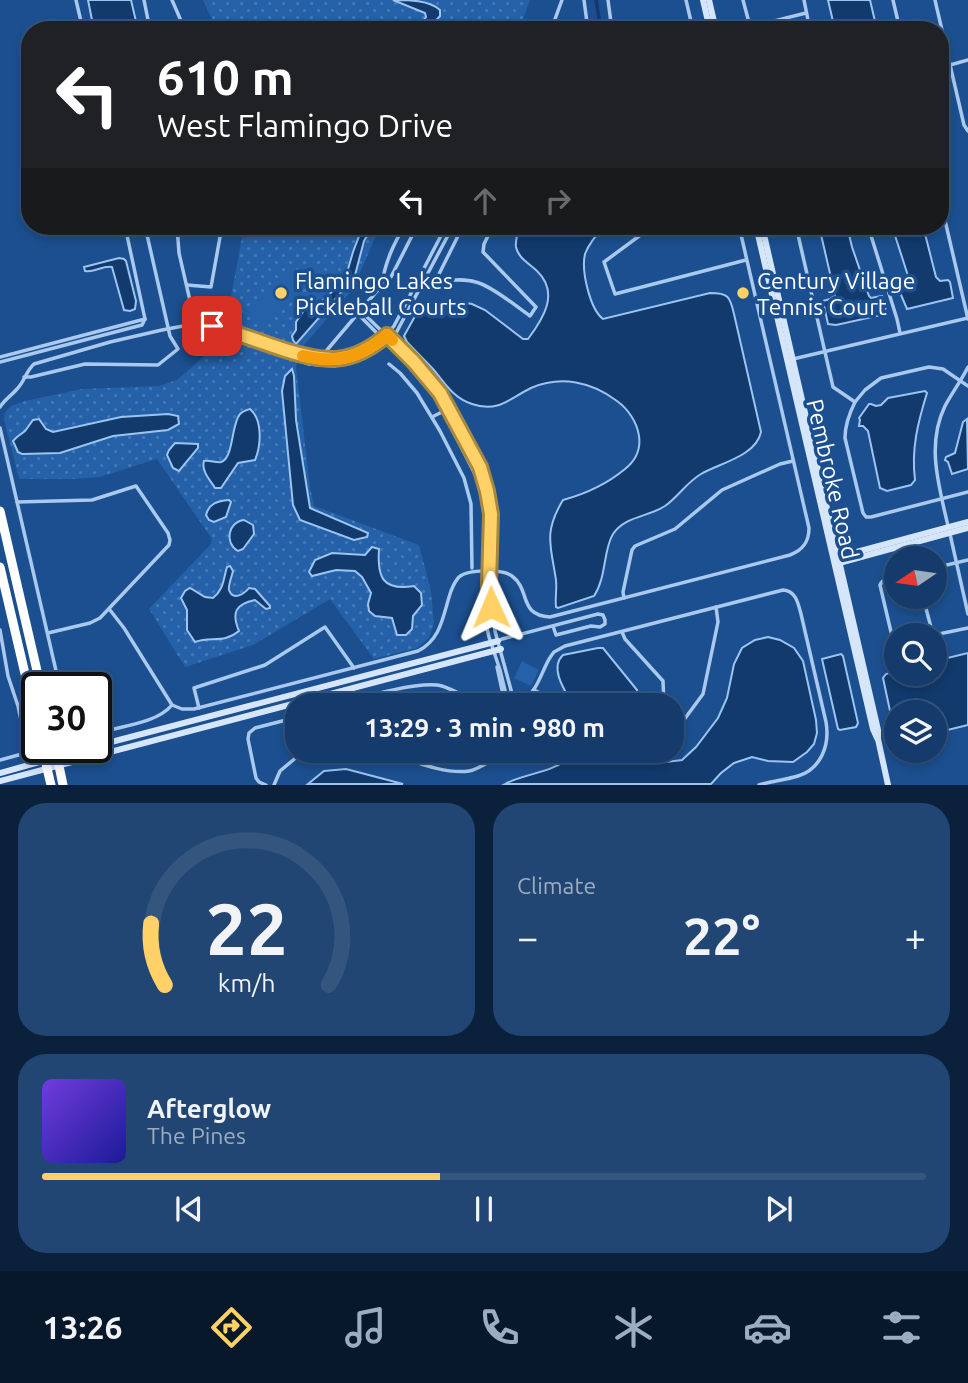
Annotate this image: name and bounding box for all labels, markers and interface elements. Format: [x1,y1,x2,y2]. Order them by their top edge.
icon: left [42,49,133,140]
text: 610 m [157,49,294,104]
text: West Flamingo Drive [157,107,453,143]
icon: left [393,182,431,220]
icon: ahead [466,182,504,220]
icon: right [539,182,577,220]
place label: Flamingo Lakes Pickleball Courts [295,268,466,319]
place label: Century Village Tennis Court [757,268,915,319]
marker: Flamingo Lakes Pickleball Courts [273,285,289,301]
marker: Century Village Tennis Court [735,285,751,301]
pin [182,296,242,356]
icon: arrive [193,307,231,345]
street label: Pembroke Road [802,396,864,562]
north arrow [884,546,947,609]
map controls [884,546,947,763]
position arrow [454,570,528,644]
button: search [884,623,947,686]
speed limit sign: 30 [21,672,112,763]
button: layers [884,700,947,763]
text: 13:29 · 3 min · 980 m [364,713,605,742]
text: Climate [517,873,596,898]
text: 22 [205,888,288,970]
text: 22° [683,907,760,965]
text: − [517,916,538,958]
text: + [905,916,926,958]
text: km/h [218,969,275,997]
text: Afterglow [147,1094,271,1123]
text: The Pines [147,1123,246,1148]
icon: previous [170,1190,208,1228]
icon: pause [465,1190,503,1228]
icon: next [760,1190,798,1228]
icon: directions [207,1303,256,1352]
icon: music [341,1303,390,1352]
icon: phone [475,1303,524,1352]
icon: climate [609,1303,658,1352]
icon: car [743,1303,792,1352]
icon: filters [877,1303,926,1352]
text: 13:26 [42,1309,123,1345]

